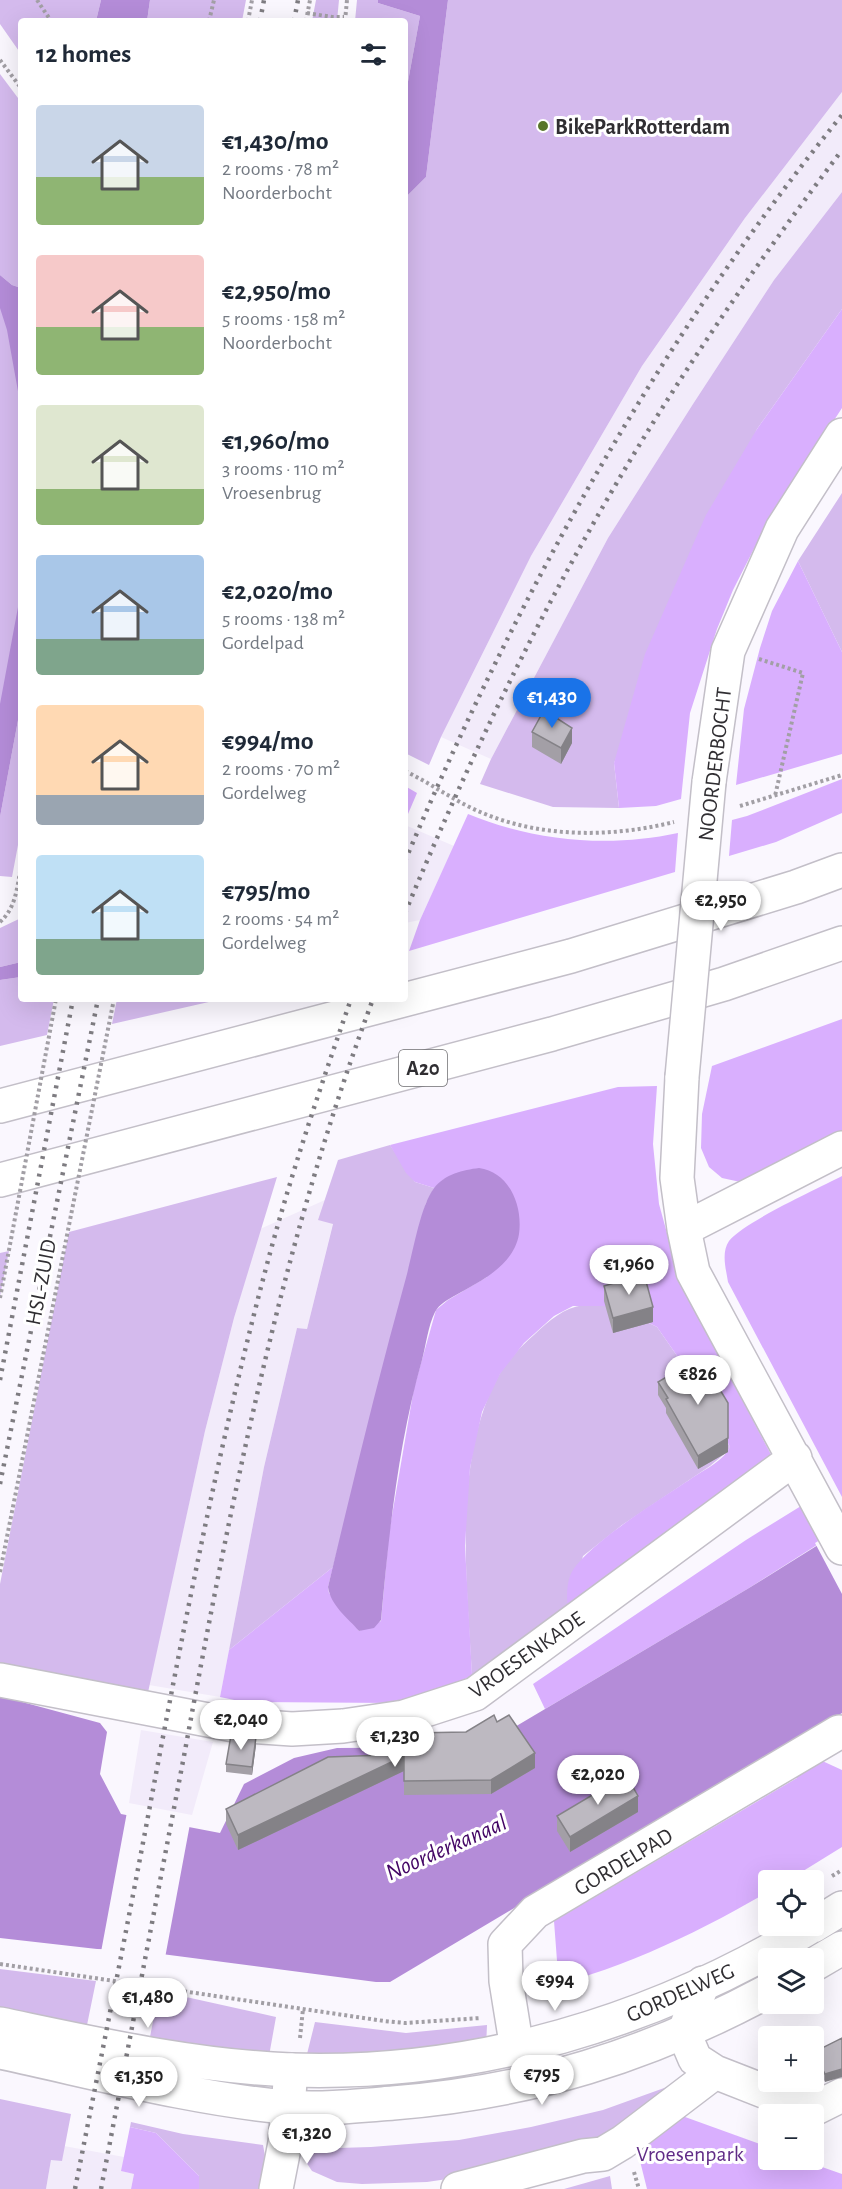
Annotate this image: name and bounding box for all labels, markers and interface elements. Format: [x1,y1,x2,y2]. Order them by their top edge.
icon: filters [357,38,390,71]
text: 12 homes [36,41,131,67]
place label: BikeParkRotterdam [555,116,730,138]
marker: BikeParkRotterdam [536,119,550,133]
text: €1,430/mo [222,128,329,154]
icon: home [84,129,156,201]
text: 2 rooms · 78 m² [222,159,339,179]
text: Noorderbocht [222,183,332,203]
text: €2,950/mo [222,278,331,304]
icon: home [84,279,156,351]
text: 5 rooms · 158 m² [222,309,345,329]
text: Noorderbocht [222,333,332,353]
text: €1,960/mo [222,428,329,454]
icon: home [84,429,156,501]
text: 3 rooms · 110 m² [222,459,345,479]
text: Vroesenbrug [222,483,321,503]
text: €2,020/mo [222,578,333,604]
icon: home [84,579,156,651]
text: 5 rooms · 138 m² [222,609,345,629]
text: Gordelpad [222,633,304,653]
pin: €1,430 [503,678,601,729]
street label: NOORDERBOCHT [695,686,735,842]
text: €1,430 [527,687,577,707]
text: €994/mo [222,728,314,754]
icon: home [84,729,156,801]
text: 2 rooms · 70 m² [222,759,340,779]
text: Gordelweg [222,783,306,803]
text: €795/mo [222,878,310,904]
icon: home [84,879,156,951]
pin: €2,950 [672,881,770,932]
text: €2,950 [695,890,747,910]
text: 2 rooms · 54 m² [222,909,339,929]
text: Gordelweg [222,933,306,953]
road number: A20 [399,1050,447,1086]
street label: HSL-ZUID [22,1237,60,1327]
pin: €1,960 [580,1245,678,1296]
text: €1,960 [604,1254,654,1274]
pin: €826 [662,1355,734,1406]
text: €826 [679,1364,717,1384]
street label: VROESENKADE [465,1607,588,1702]
pin: €2,040 [192,1700,290,1751]
text: €2,040 [214,1709,268,1729]
pin: €1,230 [346,1717,444,1768]
text: €1,230 [370,1726,420,1746]
pin: €2,020 [549,1755,647,1806]
text: €2,020 [571,1764,625,1784]
water label: Noorderkanaal [382,1811,511,1885]
street label: GORDELPAD [570,1824,677,1900]
map controls [758,1870,824,2170]
button: locate [758,1870,824,1936]
button: layers [758,1948,824,2014]
street label: GORDELWEG [623,1959,738,2026]
pin: €994 [519,1961,591,2012]
text: €994 [536,1970,574,1990]
pin: €1,480 [99,1978,197,2029]
text: €1,480 [122,1987,174,2007]
button: + [758,2026,824,2092]
pin: €795 [506,2055,578,2106]
pin: €1,350 [90,2057,188,2108]
text: €795 [524,2064,560,2084]
text: €1,350 [115,2066,163,2086]
button: − [758,2104,824,2170]
pin: €1,320 [258,2114,356,2165]
text: €1,320 [282,2123,332,2143]
park label: Vroesenpark [636,2143,744,2165]

